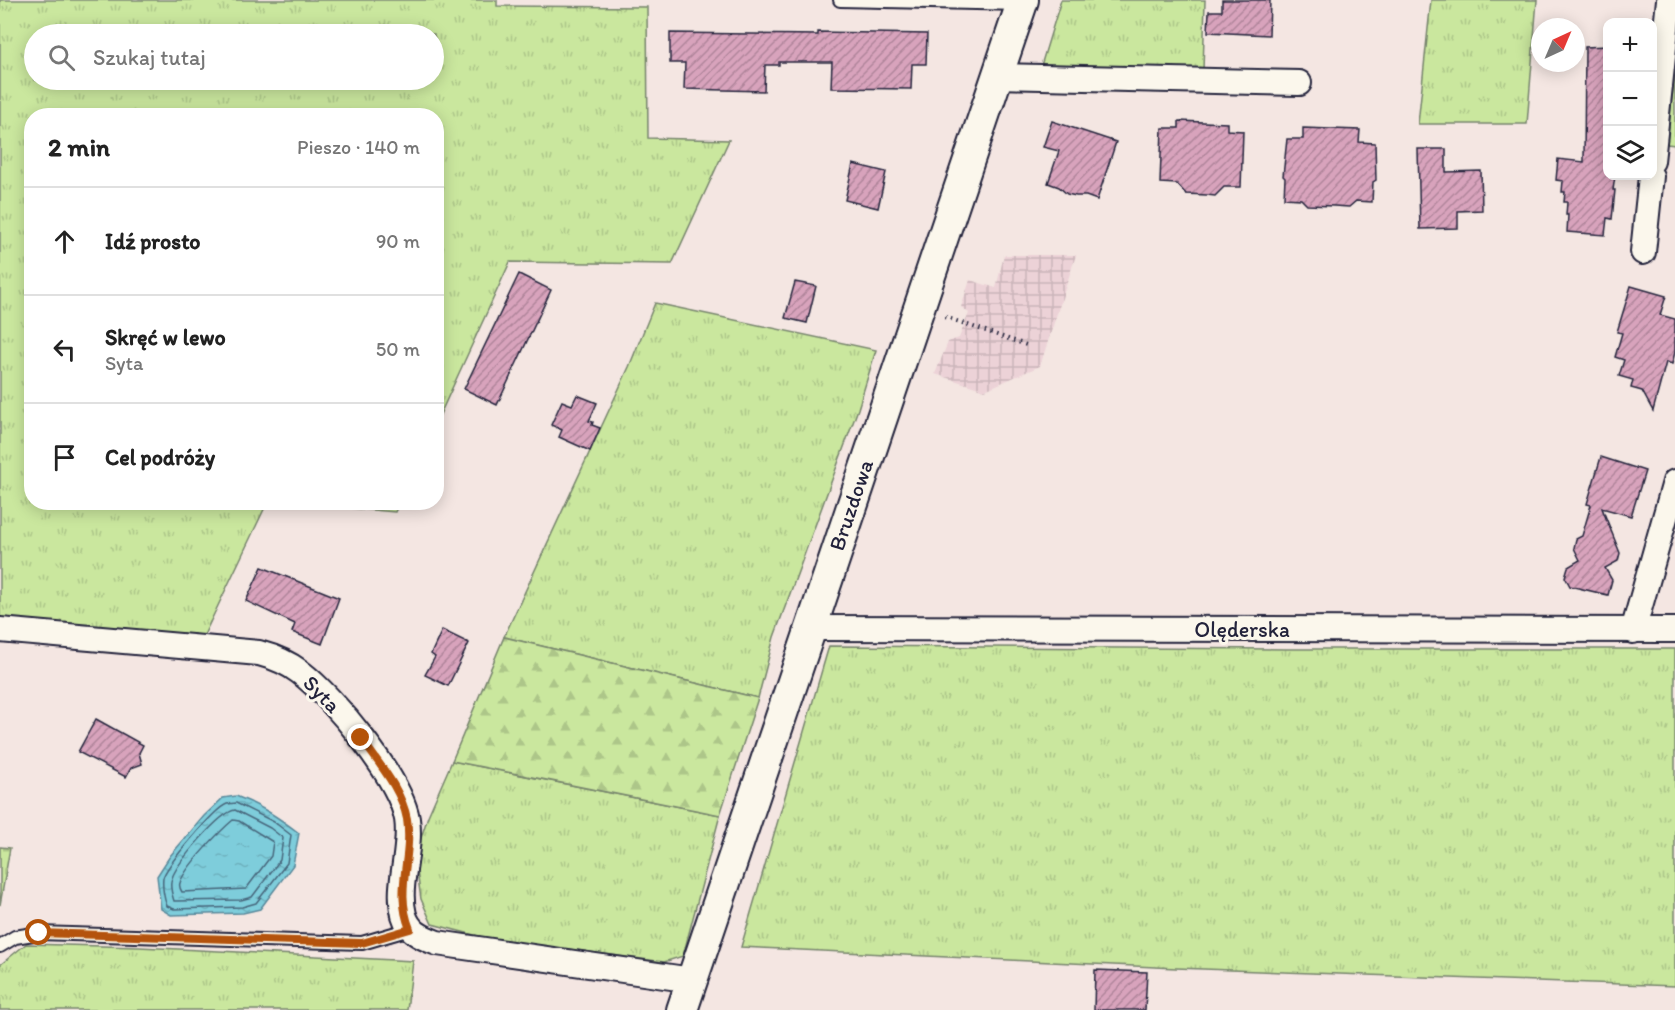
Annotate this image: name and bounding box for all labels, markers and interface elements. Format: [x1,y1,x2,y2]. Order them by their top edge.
north arrow [1531,18,1585,72]
map controls [1603,18,1657,180]
button: + [1603,18,1657,72]
search box [24,24,444,90]
icon: search [45,41,78,74]
text: Szukaj tutaj [93,44,206,71]
button: − [1603,72,1657,126]
button: layers [1603,126,1657,180]
text: 2 min [48,131,110,163]
text: Pieszo · 140 m [297,135,420,159]
icon: ahead [48,225,81,258]
text: Idź prosto [105,228,201,255]
text: 90 m [376,229,420,253]
text: Skręć w lewo [105,324,226,351]
icon: left [48,333,81,366]
text: 50 m [376,337,420,361]
text: Syta [105,351,143,375]
icon: arrive [48,441,81,474]
text: Cel podróży [105,444,215,471]
street label: Bruzdowa [823,455,879,554]
street label: Olęderska [1194,616,1290,643]
street label: Syta [298,670,347,719]
route end [347,724,373,750]
route start [25,919,51,945]

